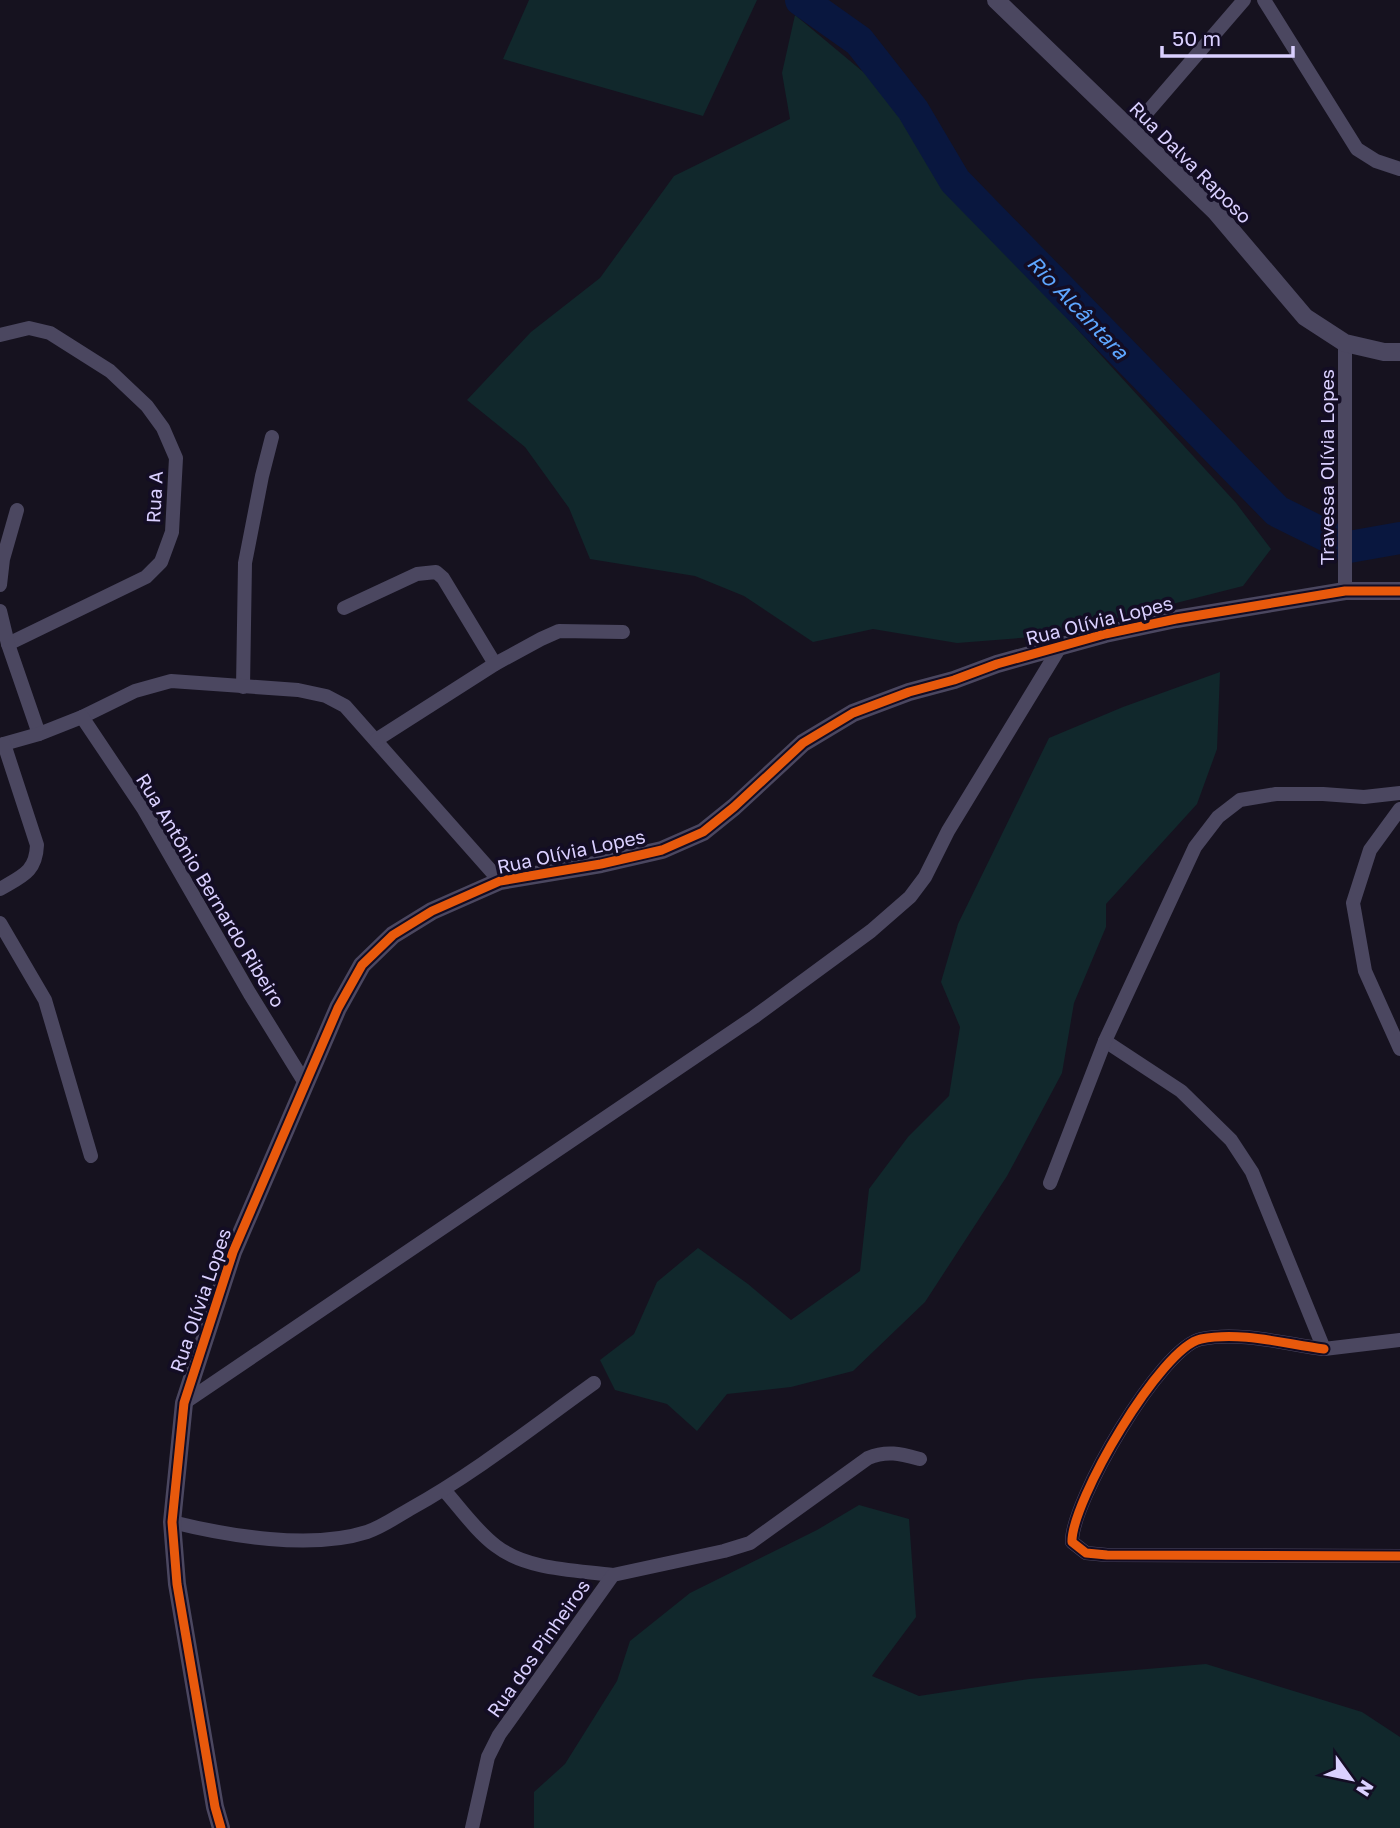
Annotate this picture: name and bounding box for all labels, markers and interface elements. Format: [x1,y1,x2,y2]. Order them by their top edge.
scale bar [1162,14,1293,58]
text: 50 m [1172,25,1221,51]
street label: Rua Dalva Raposo [1125,96,1257,228]
water label: Rio Alcântara [1022,250,1135,365]
street label: Travessa Olívia Lopes [1315,369,1338,565]
street label: Rua A [141,470,167,524]
street label: Rua Olívia Lopes [1023,591,1175,649]
street label: Rua Antônio Bernardo Ribeiro [132,769,290,1011]
street label: Rua Olívia Lopes [495,824,647,878]
street label: Rua Olívia Lopes [165,1225,235,1375]
street label: Rua dos Pinheiros [482,1575,594,1721]
north arrow [1316,1744,1386,1814]
text: N [1352,1776,1379,1801]

